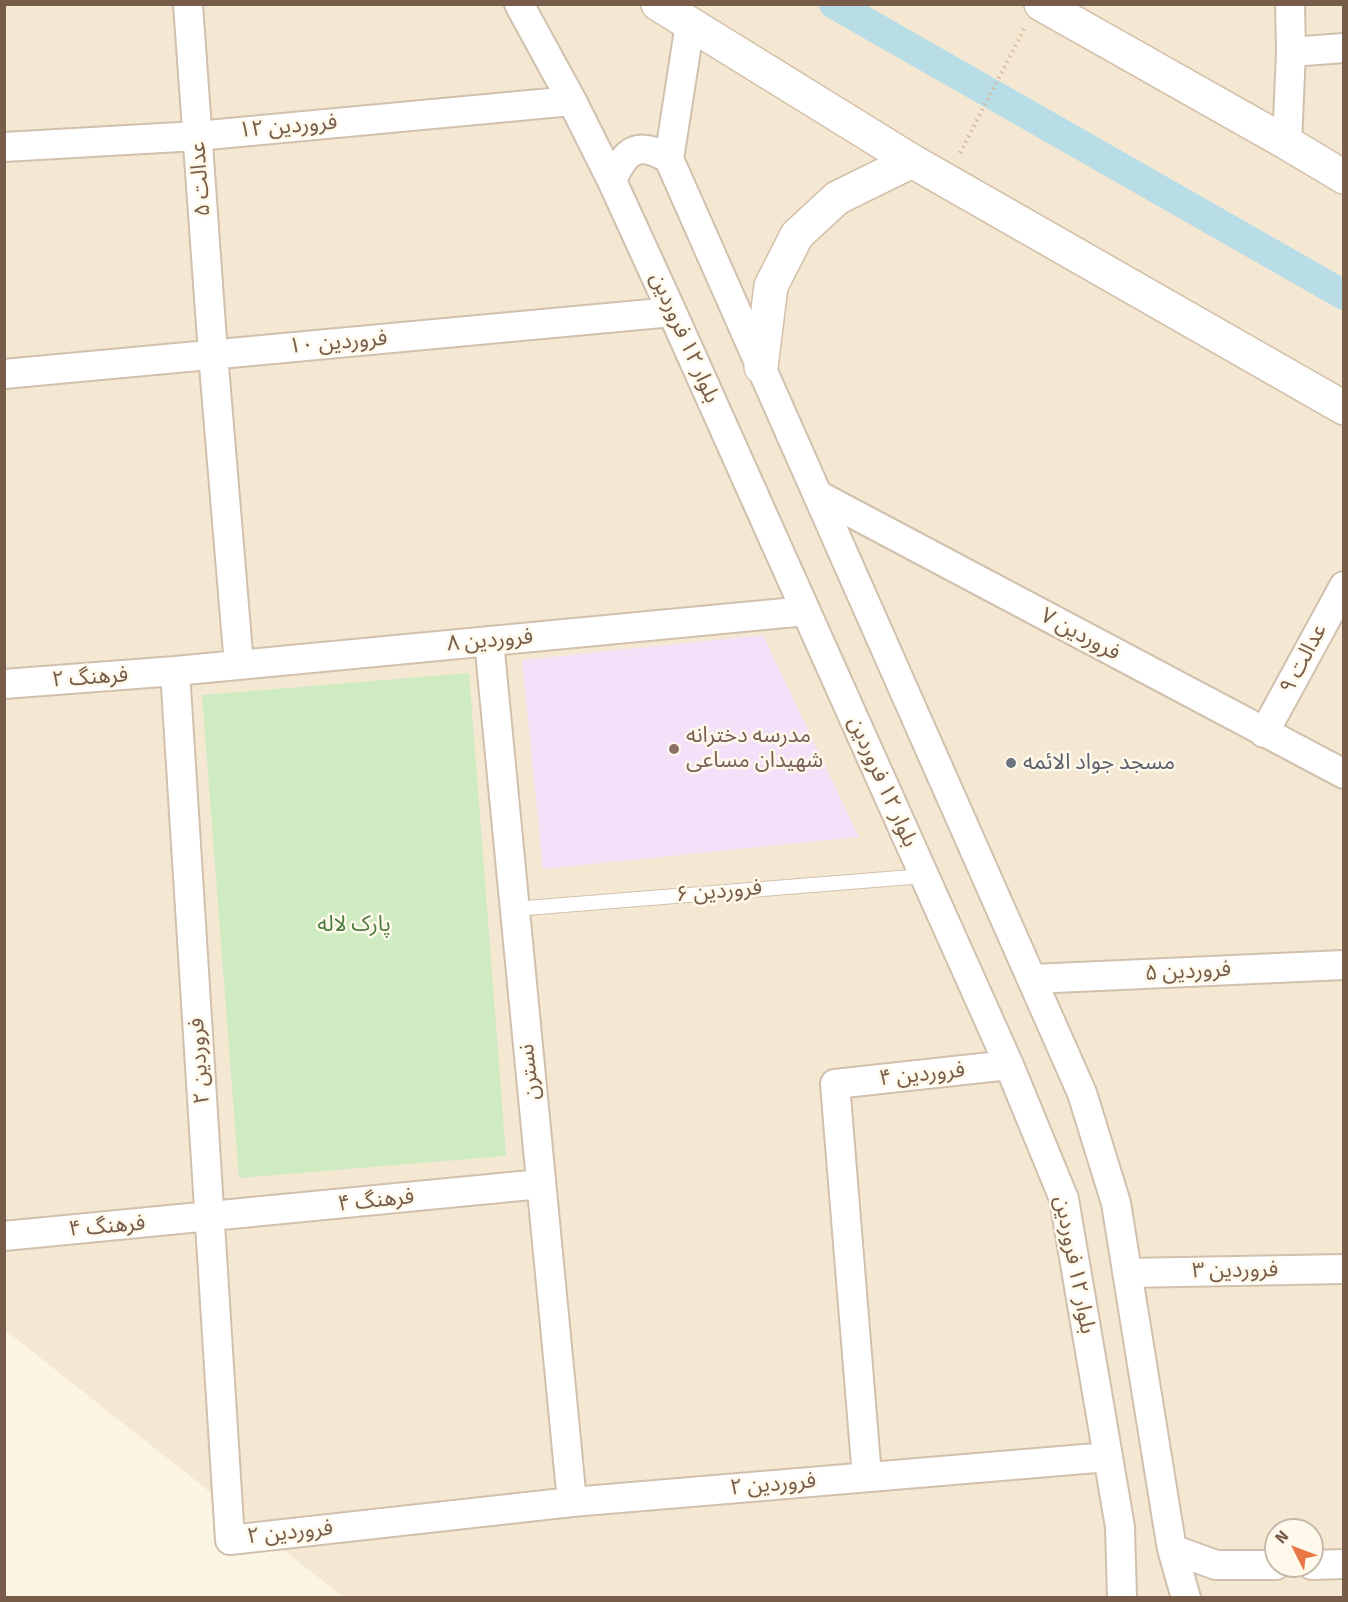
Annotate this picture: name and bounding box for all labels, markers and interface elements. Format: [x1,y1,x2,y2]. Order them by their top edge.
street label: فروردین ۱۲ [238,110,338,144]
street label: عدالت ۵ [185,141,217,217]
street label: بلوار ۱۲ فروردین [643,269,725,407]
street label: فروردین ۱۰ [288,326,388,360]
street label: فروردین ۷ [1036,603,1124,667]
street label: عدالت ۹ [1275,620,1333,698]
street label: فروردین ۸ [446,624,534,658]
street label: فرهنگ ۲ [51,662,129,694]
street label: بلوار ۱۲ فروردین [841,713,923,851]
place label: مدرسه دخترانه شهیدان مساعی [686,723,823,774]
marker: مدرسه دخترانه شهیدان مساعی [667,742,681,756]
place label: مسجد جواد الائمه [1023,750,1175,776]
marker: مسجد جواد الائمه [1004,756,1018,770]
street label: فروردین ۶ [675,875,763,909]
park label: پارک لاله [317,912,391,938]
street label: فروردین ۵ [1144,957,1232,987]
street label: فروردین ۲ [184,1017,216,1105]
street label: نسترن [514,1042,546,1102]
street label: فروردین ۴ [878,1057,966,1093]
street label: ۴ فرهنگ [336,1184,416,1218]
street label: بلوار ۱۲ فروردین [1048,1194,1100,1336]
street label: فرهنگ ۴ [68,1211,146,1243]
street label: فروردین ۳ [1192,1257,1278,1285]
street label: فروردین ۲ [729,1468,817,1502]
street label: فروردین ۲ [246,1515,334,1551]
north arrow [1264,1518,1324,1578]
text: N [1271,1526,1293,1548]

